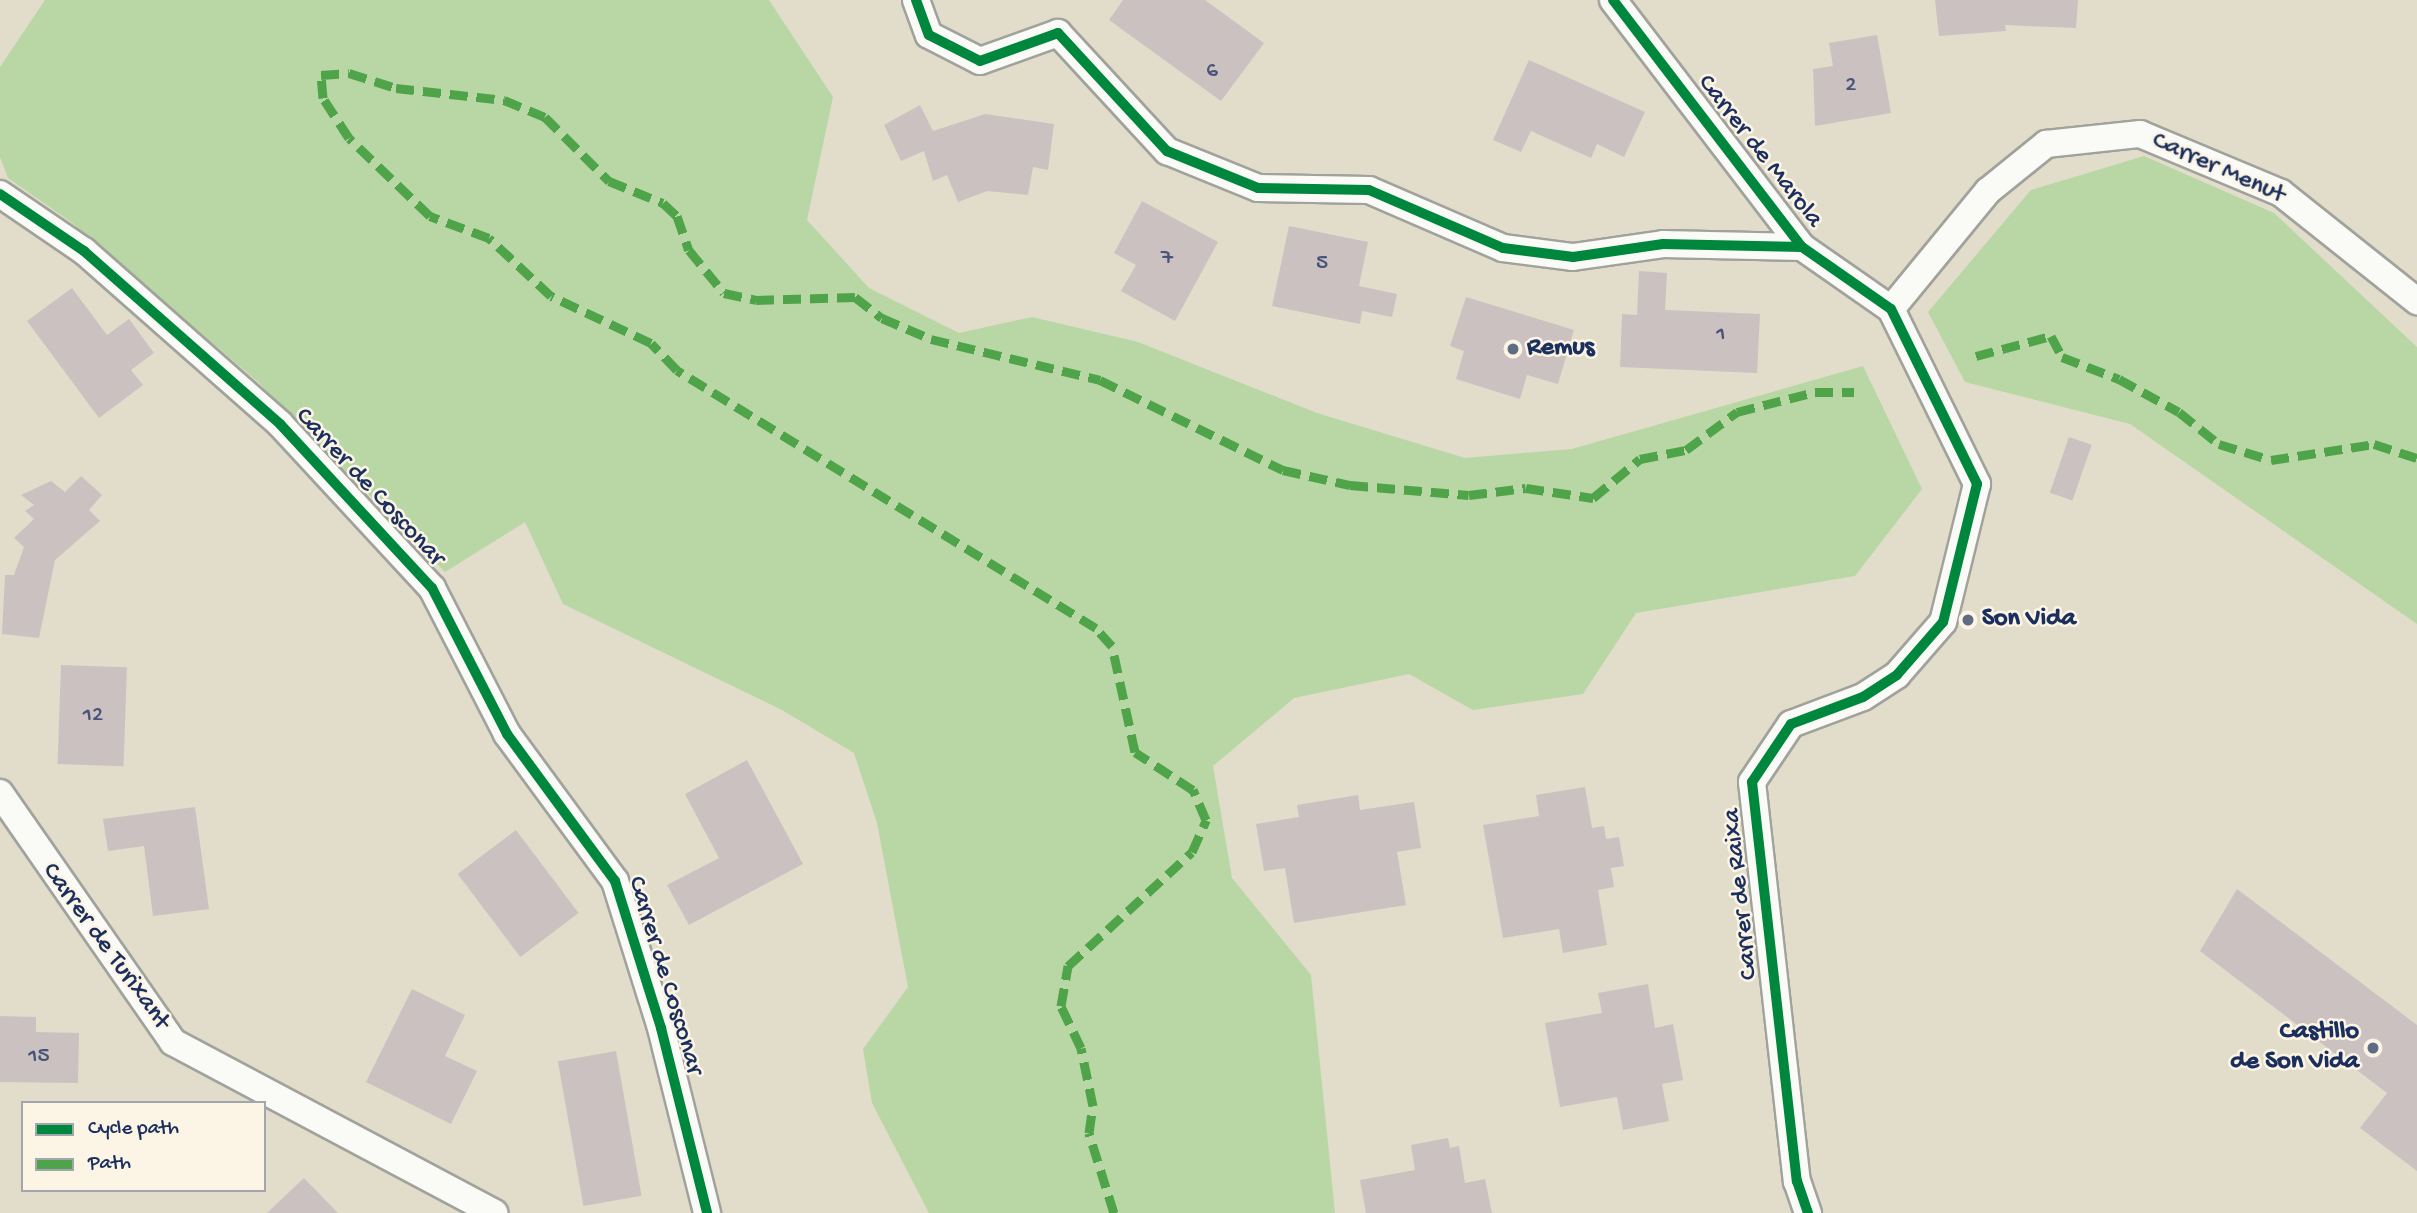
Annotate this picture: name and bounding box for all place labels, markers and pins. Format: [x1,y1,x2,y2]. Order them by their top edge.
place label: Remus [1527,333,1594,365]
marker: Remus [1505,341,1521,357]
place label: Son Vida [1982,604,2076,636]
marker: Son Vida [1960,612,1976,628]
place label: Castillo de Son Vida [2230,1017,2359,1078]
marker: Castillo de Son Vida [2365,1040,2381,1056]

